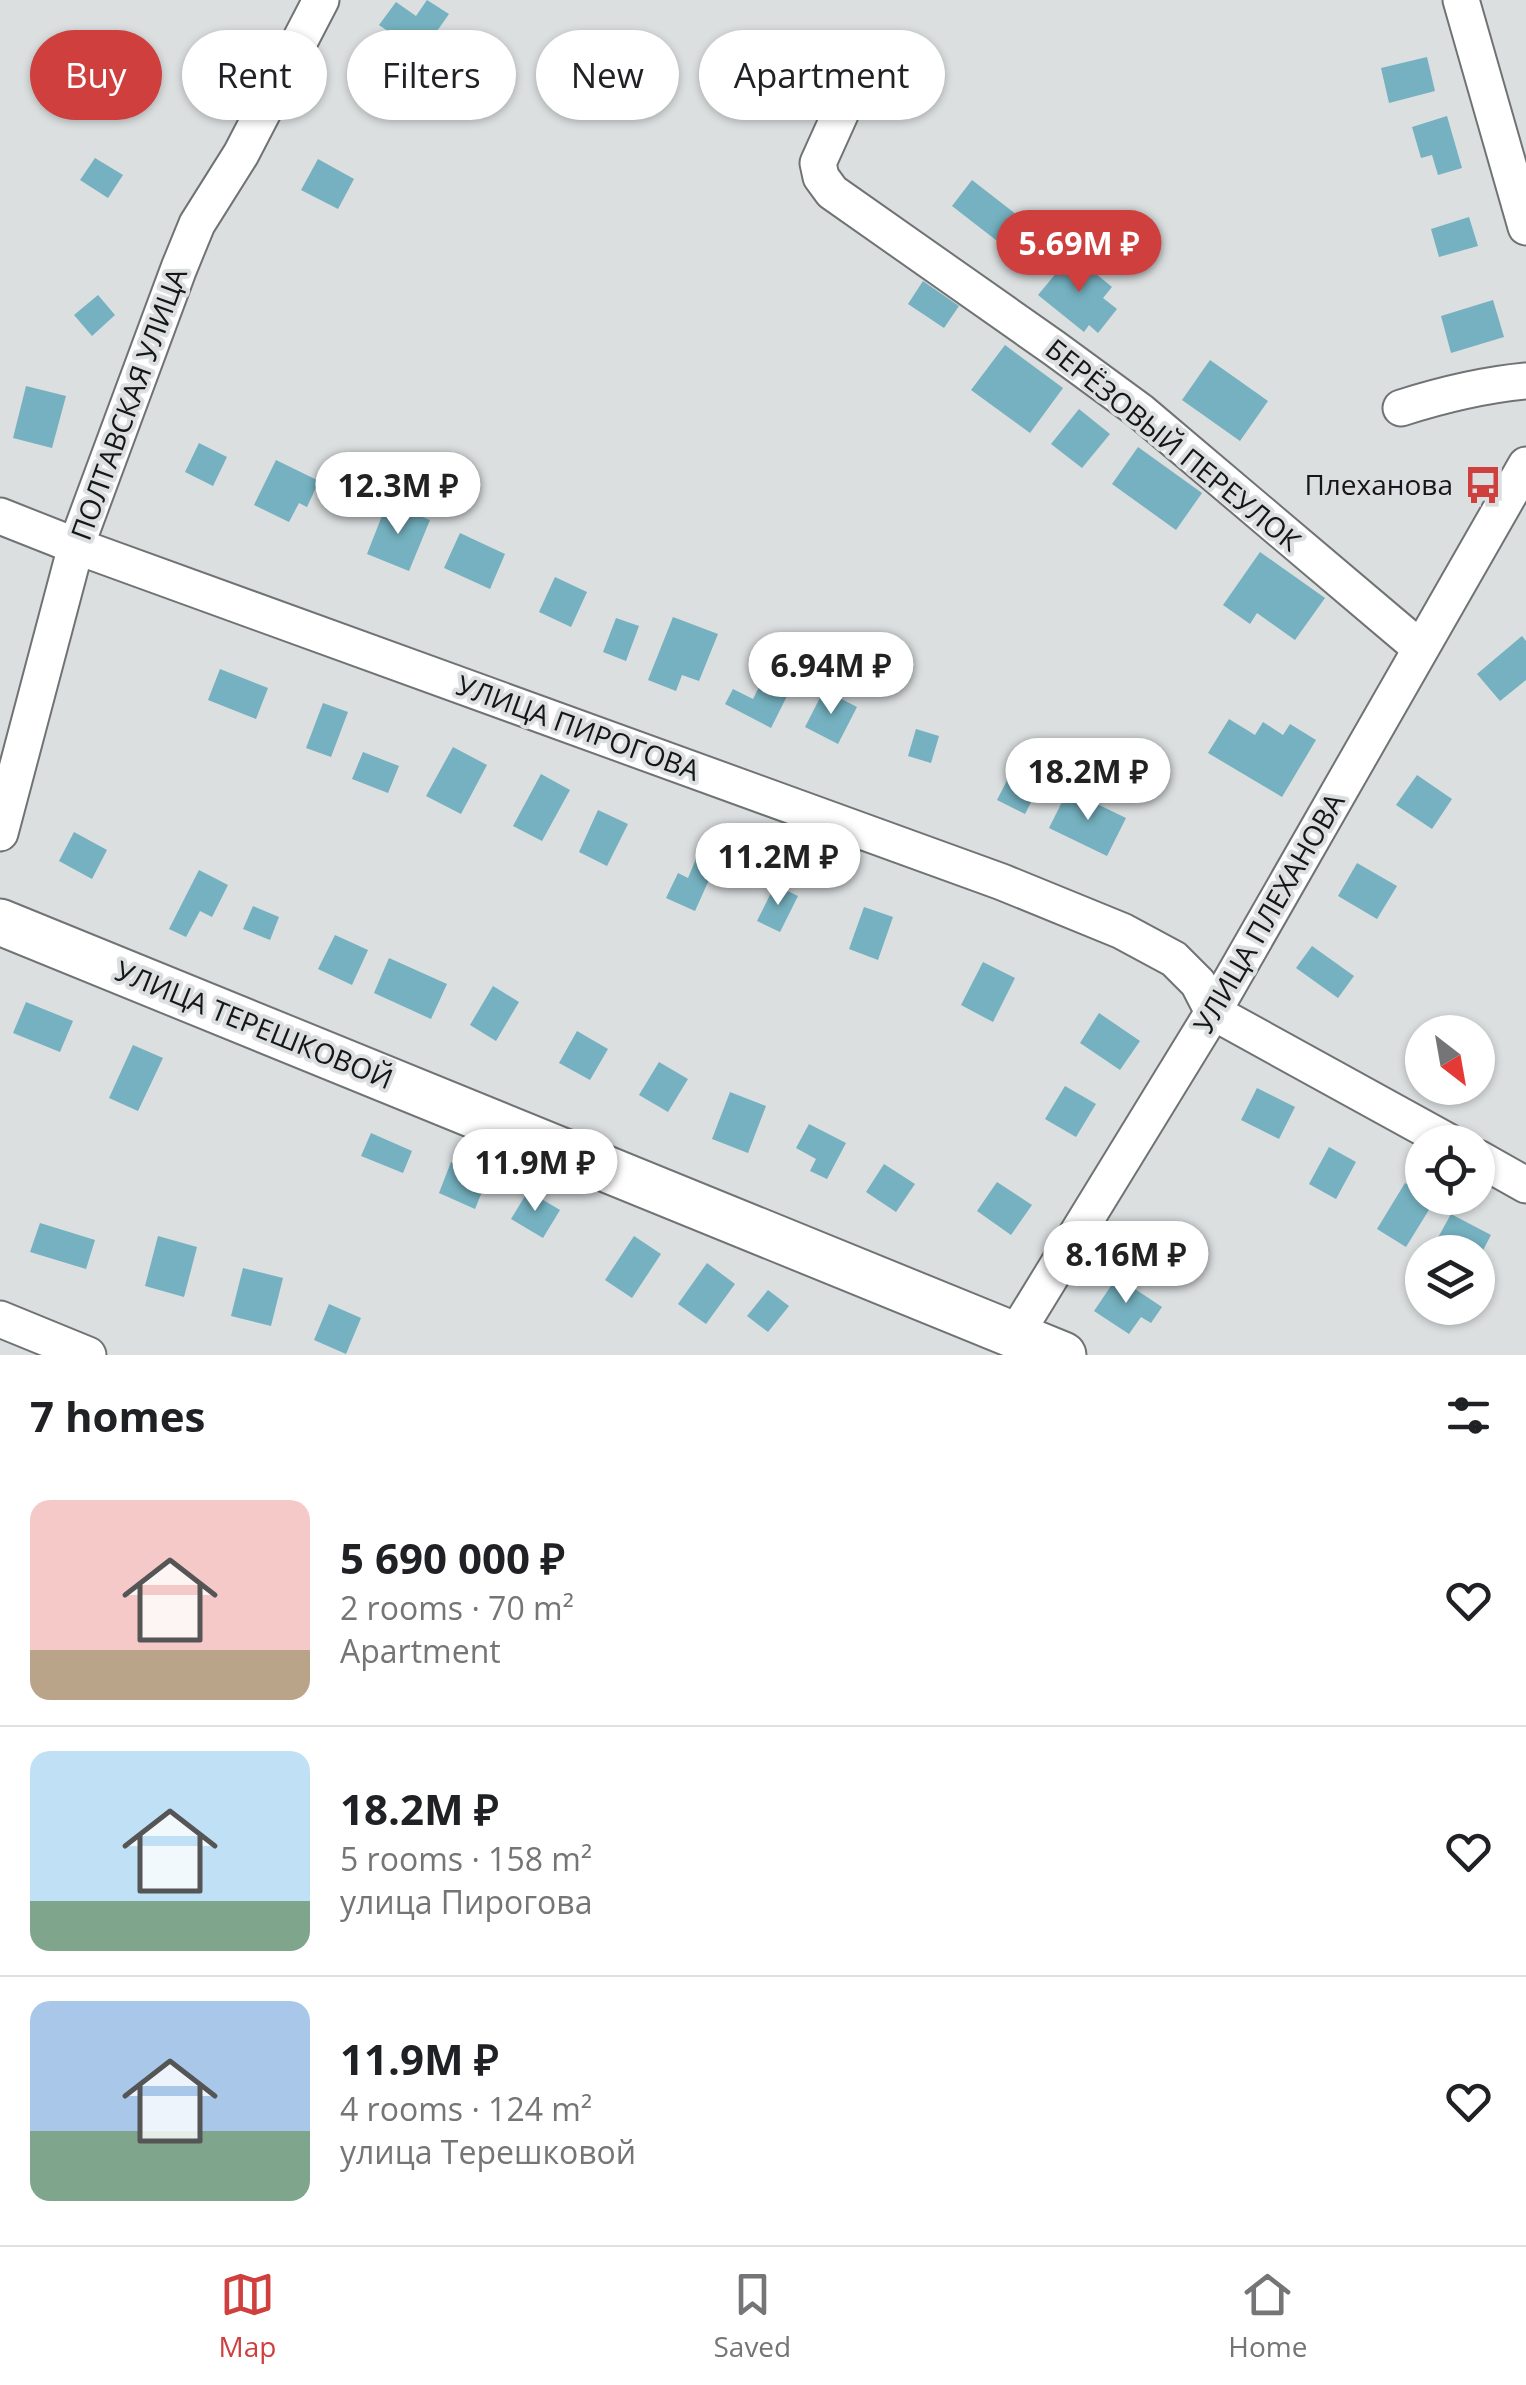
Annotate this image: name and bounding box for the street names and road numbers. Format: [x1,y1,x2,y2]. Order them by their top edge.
street label: ПОЛТАВСКАЯ УЛИЦА [61,262,195,545]
street label: БЕРЁЗОВЫЙ ПЕРЕУЛОК [1038,329,1310,560]
street label: УЛИЦА ПИРОГОВА [451,665,706,789]
street label: УЛИЦА ПЛЕХАНОВА [1184,785,1353,1040]
street label: УЛИЦА ТЕРЕШКОВОЙ [110,951,399,1097]

